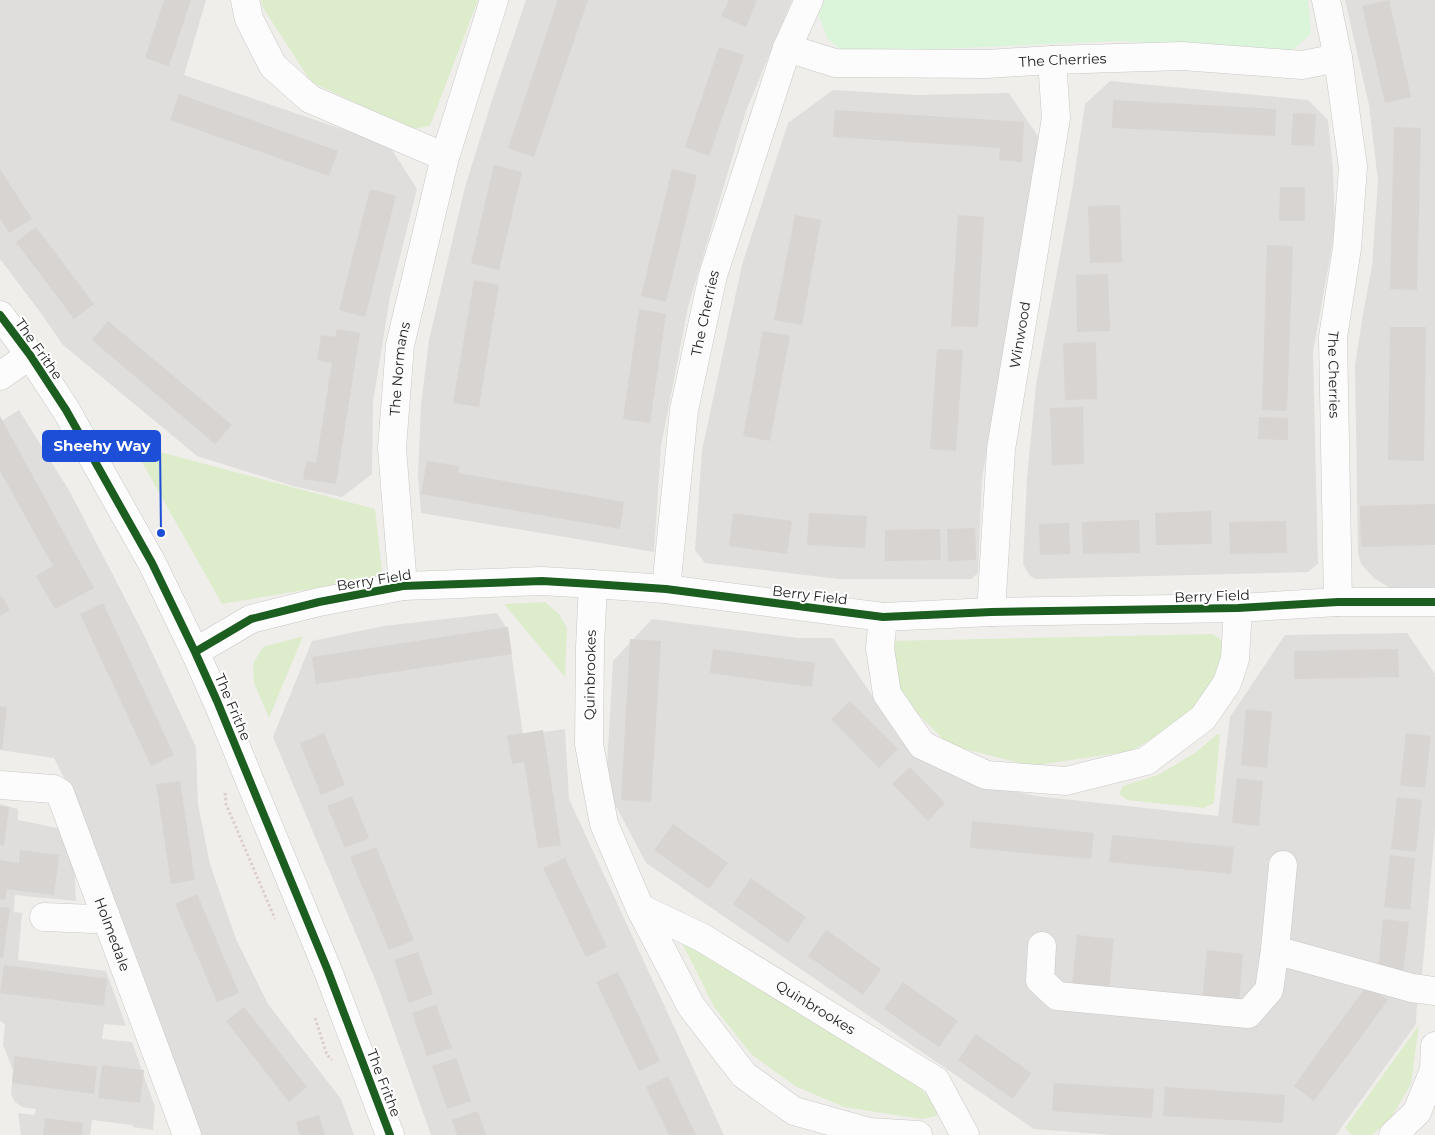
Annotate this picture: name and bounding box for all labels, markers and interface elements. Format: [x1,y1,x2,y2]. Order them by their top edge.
street label: The Cherries [1018,49,1107,71]
street label: The Cherries [687,267,723,358]
street label: Winwood [1006,300,1034,370]
street label: The Frithe [11,315,67,383]
street label: The Normans [386,320,414,417]
street label: The Cherries [1324,329,1344,419]
callout: Sheehy Way [43,431,160,461]
text: Sheehy Way [53,436,152,455]
street label: Berry Field [335,565,413,595]
street label: Berry Field [771,581,849,609]
street label: Berry Field [1174,586,1250,606]
street label: Quinbrookes [580,630,600,720]
street label: The Frithe [211,671,255,743]
street label: Holmedale [91,895,134,974]
street label: Quinbrookes [772,976,859,1039]
street label: The Frithe [363,1047,405,1119]

